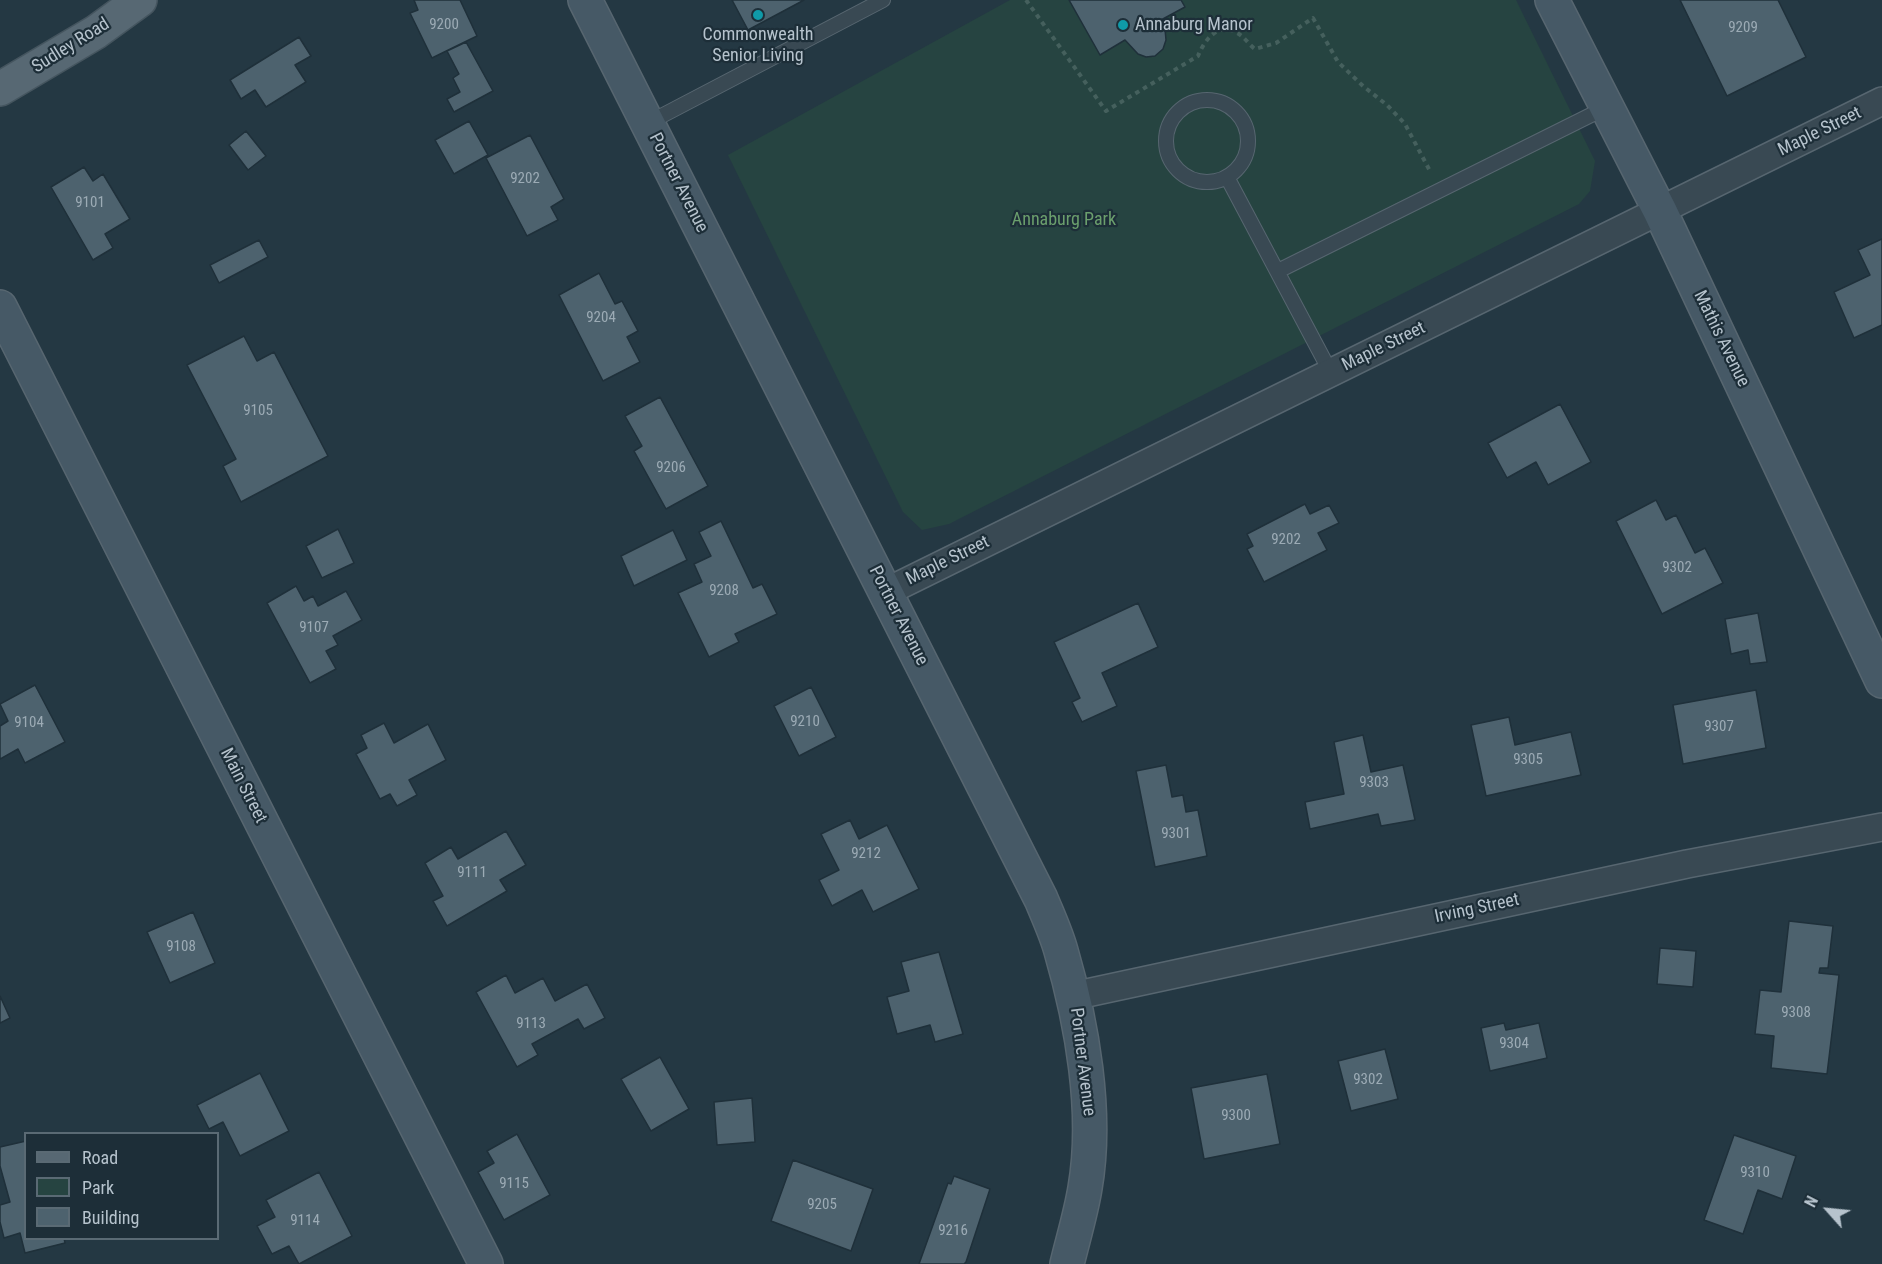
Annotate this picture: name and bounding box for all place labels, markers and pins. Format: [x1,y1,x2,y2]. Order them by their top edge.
marker: Commonwealth Senior Living [751,8,765,22]
place label: Annaburg Manor [1135,14,1253,36]
marker: Annaburg Manor [1116,18,1130,32]
place label: Commonwealth Senior Living [702,24,814,66]

